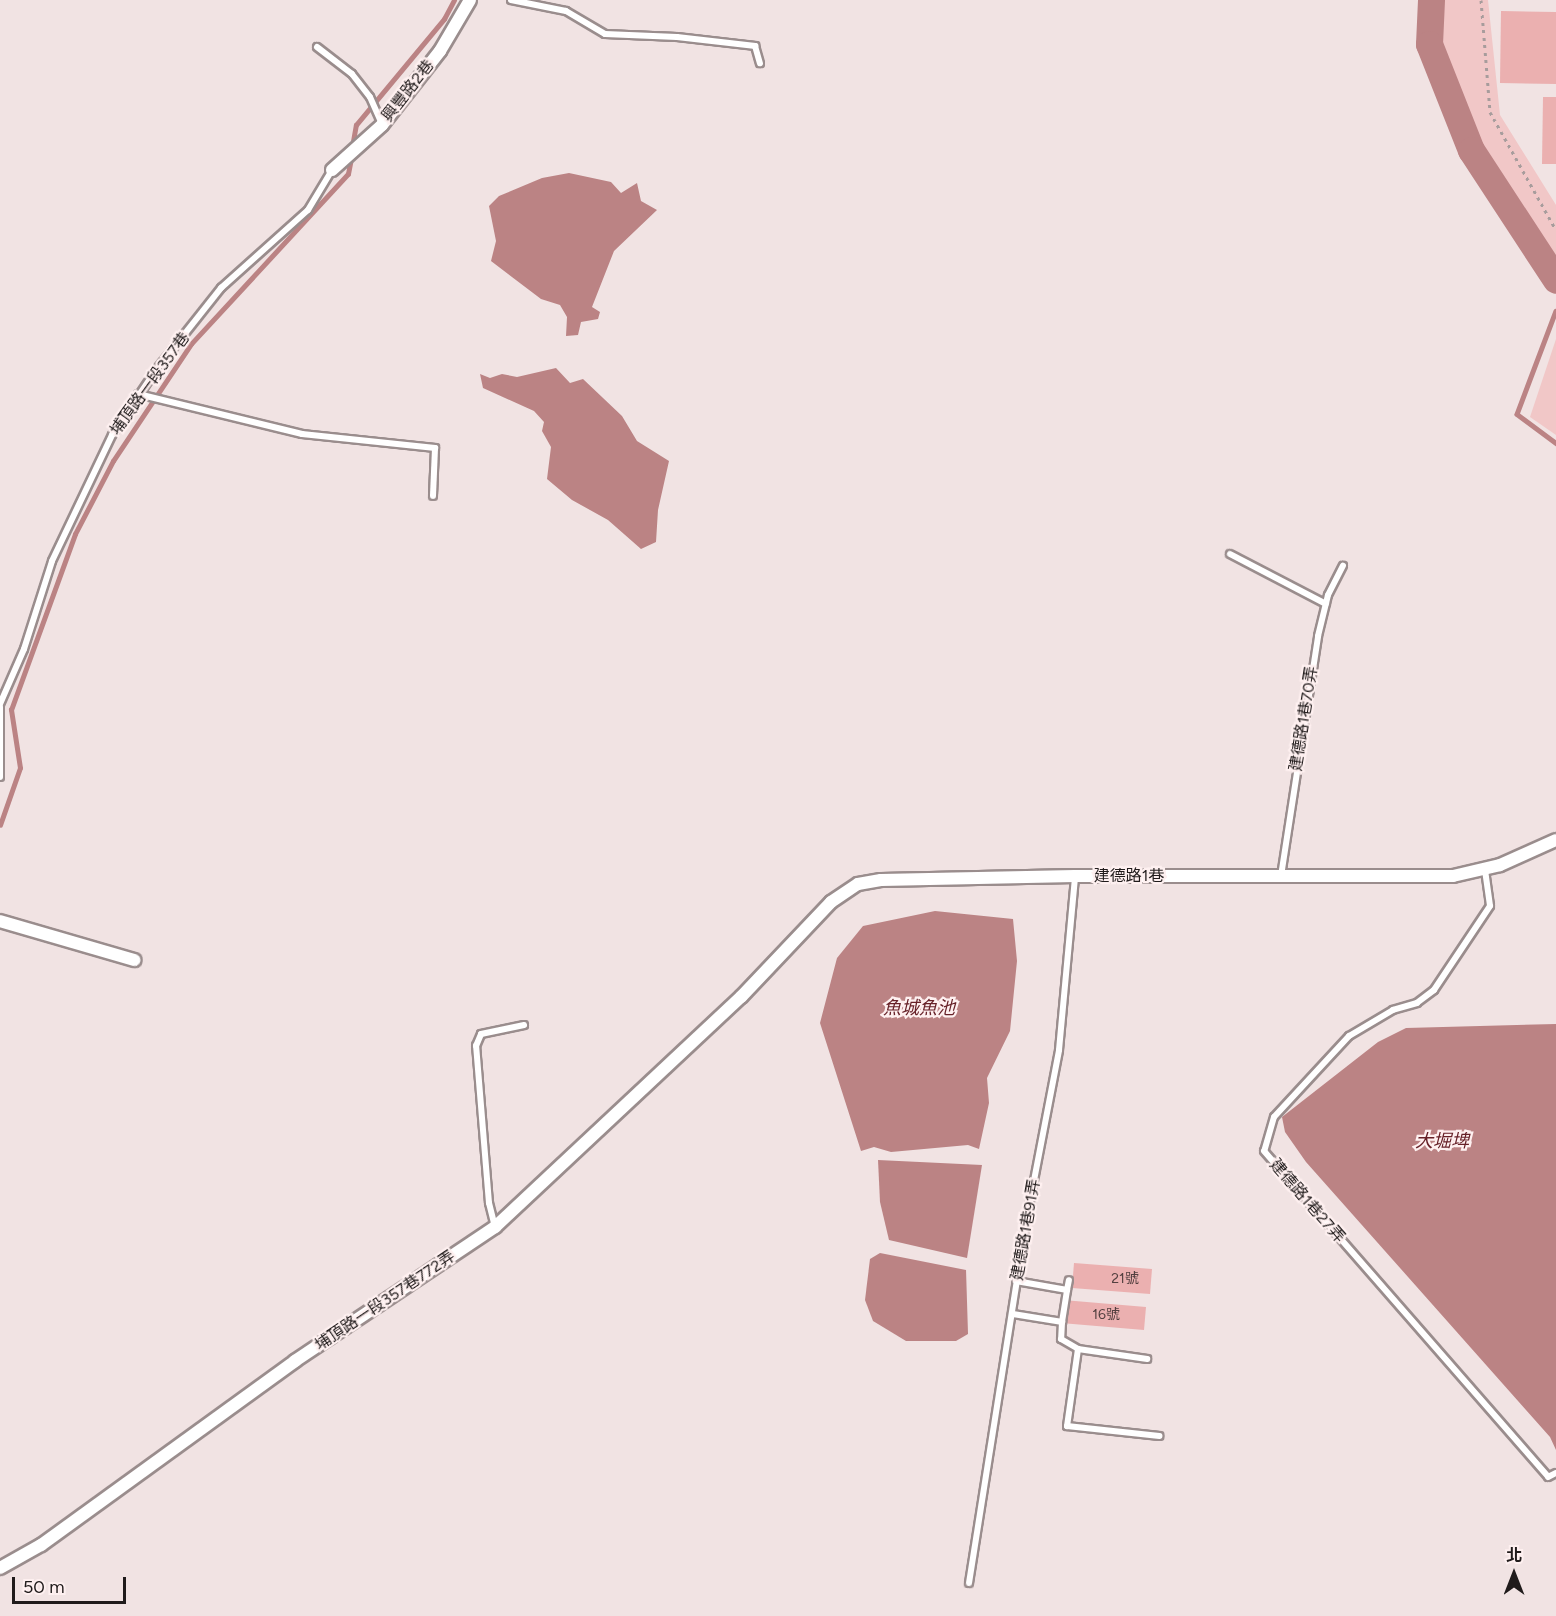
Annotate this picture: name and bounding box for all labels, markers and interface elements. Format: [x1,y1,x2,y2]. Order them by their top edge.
street label: 興豐路2巷 [378,56,438,126]
street label: 埔頂路一段357巷 [106,329,194,439]
street label: 建德路1巷70弄 [1286,665,1322,773]
street label: 建德路1巷 [1094,866,1164,886]
water label: 魚城魚池 [883,997,955,1019]
water label: 大堀埤 [1415,1130,1469,1152]
street label: 建德路1巷27弄 [1266,1155,1348,1247]
street label: 建德路1巷91弄 [1008,1178,1044,1282]
street label: 埔頂路一段357巷772弄 [311,1247,459,1355]
house number: 21號 [1111,1271,1139,1287]
house number: 16號 [1092,1307,1120,1323]
north arrow [1484,1544,1544,1604]
text: 北 [1506,1546,1522,1565]
scale bar [15,1565,129,1603]
text: 50 m [23,1576,65,1598]

